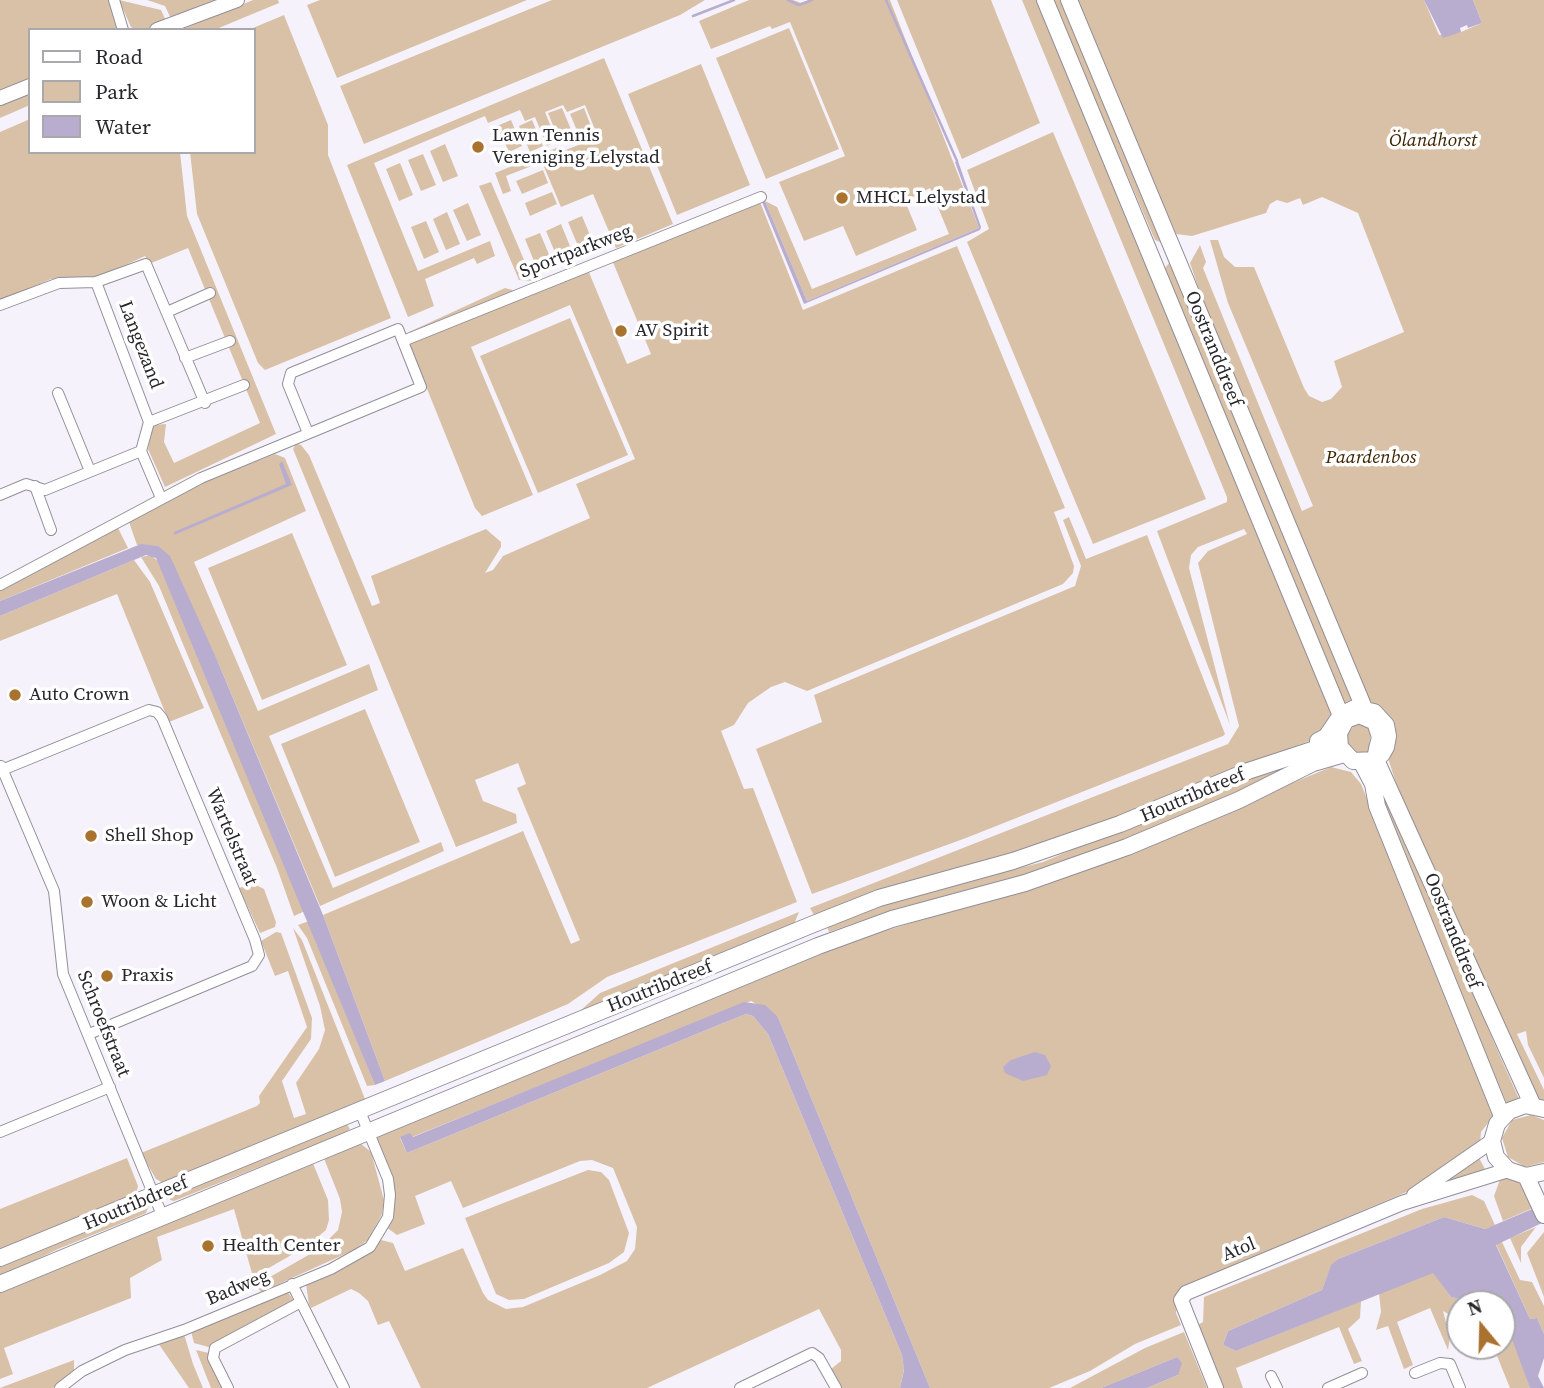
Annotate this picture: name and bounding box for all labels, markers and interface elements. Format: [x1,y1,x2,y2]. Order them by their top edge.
legend [28,28,256,154]
text: Road [95,42,143,71]
text: Park [95,77,138,106]
text: Water [95,112,151,141]
place label: Lawn Tennis Vereniging Lelystad [492,125,660,169]
park label: Ölandhorst [1389,130,1477,152]
marker: Lawn Tennis Vereniging Lelystad [470,139,486,155]
place label: MHCL Lelystad [856,187,986,209]
marker: MHCL Lelystad [834,190,850,206]
street label: Sportparkweg [517,220,635,284]
street label: Oostranddreef [1179,288,1247,410]
street label: Langezand [113,298,167,392]
place label: AV Spirit [635,320,709,342]
marker: AV Spirit [613,323,629,339]
park label: Paardenbos [1326,447,1416,469]
place label: Auto Crown [29,684,130,706]
marker: Auto Crown [7,687,23,703]
street label: Houtribdreef [1137,764,1249,828]
street label: Wartelstraat [200,785,262,889]
place label: Shell Shop [105,825,193,847]
marker: Shell Shop [83,828,99,844]
street label: Oostranddreef [1418,870,1486,992]
place label: Woon & Licht [101,891,216,913]
marker: Woon & Licht [79,894,95,910]
street label: Houtribdreef [604,956,716,1018]
place label: Praxis [121,965,173,987]
street label: Schroefstraat [71,968,135,1080]
marker: Praxis [99,968,115,984]
street label: Houtribdreef [80,1172,192,1236]
street label: Atol [1219,1233,1259,1267]
place label: Health Center [222,1235,340,1257]
marker: Health Center [200,1238,216,1254]
street label: Badweg [203,1265,273,1311]
north arrow [1446,1290,1516,1360]
text: N [1464,1292,1486,1322]

